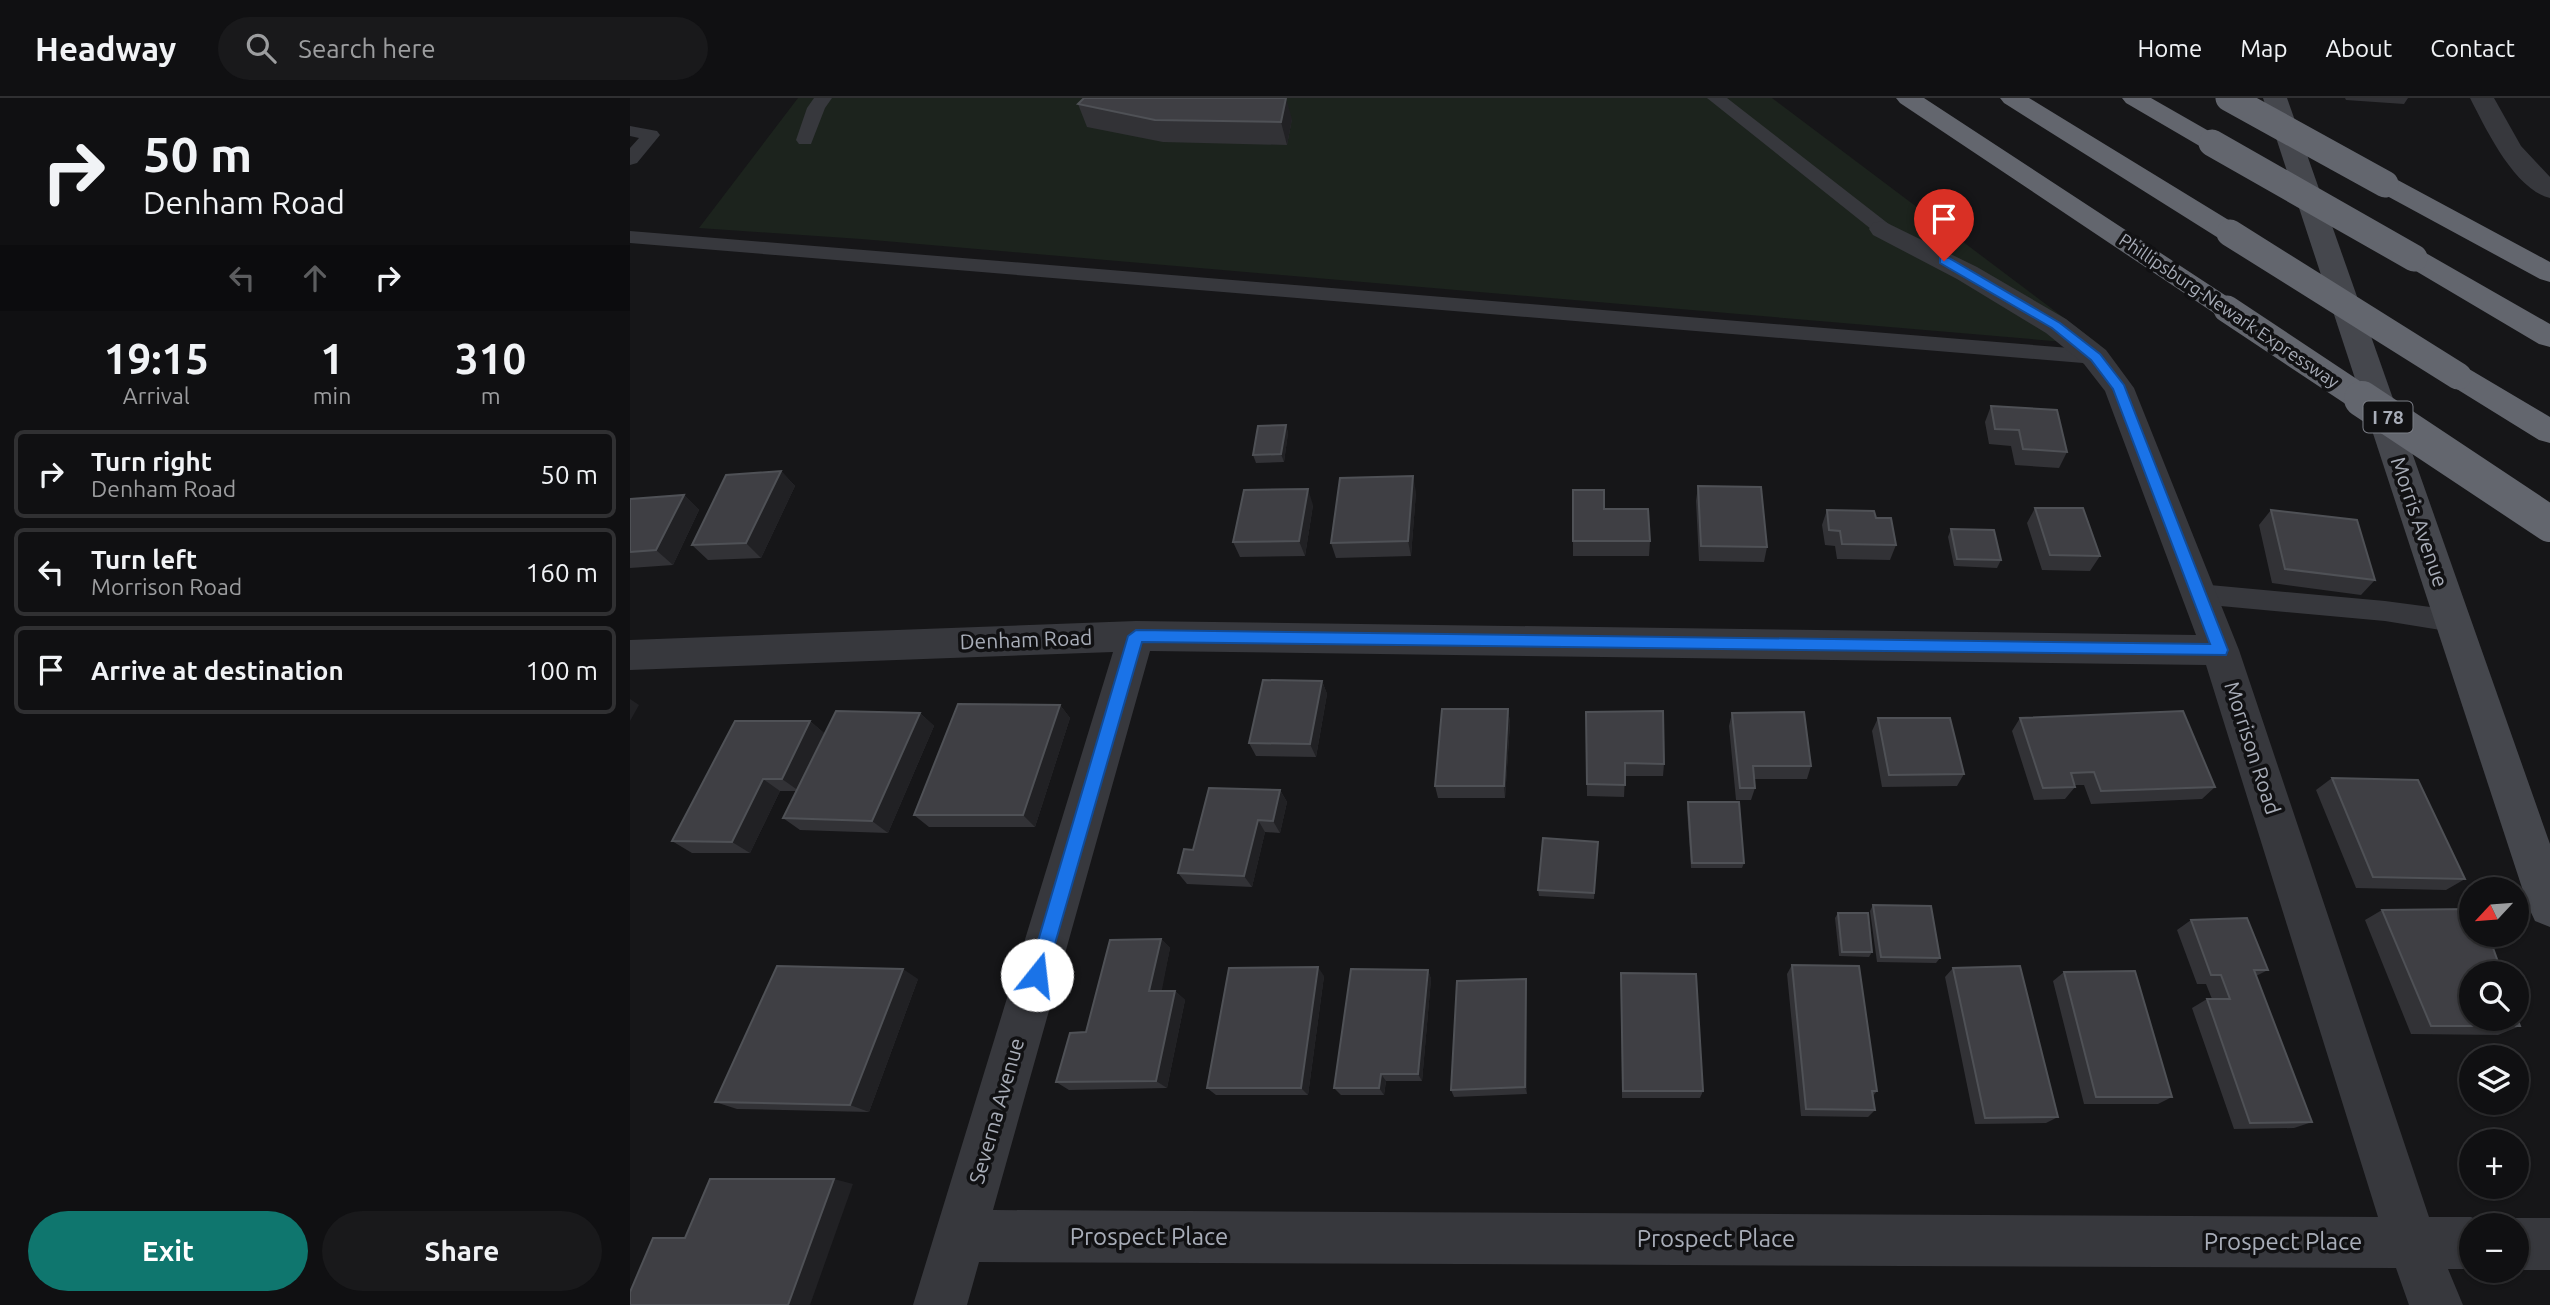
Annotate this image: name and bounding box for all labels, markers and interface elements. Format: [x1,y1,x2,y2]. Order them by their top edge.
search box [218,17,708,80]
icon: search [242,29,280,67]
text: Headway [35,30,176,67]
text: Search here [298,34,436,63]
text: Home [2137,35,2202,62]
text: Map [2240,35,2287,62]
text: About [2325,35,2392,62]
text: Contact [2430,35,2515,62]
icon: right [28,126,119,217]
text: 50 m [143,126,252,181]
text: Denham Road [143,184,345,220]
pin [1914,189,1974,261]
icon: arrive [1925,200,1963,238]
street label: Phillipsburg-Newark Expressway [2116,229,2344,392]
icon: left [223,259,261,297]
icon: ahead [296,259,334,297]
icon: right [369,259,407,297]
text: 19:15 [104,335,209,382]
text: 1 [320,335,344,382]
text: 310 [455,335,526,382]
text: Arrival [123,383,190,408]
text: min [313,383,351,408]
text: m [481,383,501,408]
road number: I 78 [2364,402,2412,432]
text: Turn right [91,447,212,476]
street label: Morris Avenue [2386,453,2453,590]
icon: right [32,455,70,493]
text: 50 m [540,460,598,489]
text: Denham Road [91,476,236,501]
text: Turn left [91,545,197,574]
icon: left [32,553,70,591]
text: 160 m [526,558,598,587]
text: Morrison Road [91,574,242,599]
street label: Denham Road [959,625,1093,653]
icon: arrive [32,651,70,689]
text: Arrive at destination [91,656,344,685]
text: 100 m [526,656,598,685]
street label: Morrison Road [2220,678,2286,817]
north arrow [2459,877,2529,947]
map controls [2459,877,2529,1283]
position arrow [1000,938,1074,1012]
button: search [2459,961,2529,1031]
street label: Severna Avenue [964,1035,1028,1186]
button: layers [2459,1045,2529,1115]
button: + [2459,1129,2529,1199]
button: Exit [28,1211,308,1291]
button: Share [322,1211,602,1291]
button: − [2459,1213,2529,1283]
street label: Prospect Place [1070,1223,1228,1250]
street label: Prospect Place [1637,1225,1795,1252]
street label: Prospect Place [2204,1228,2362,1255]

